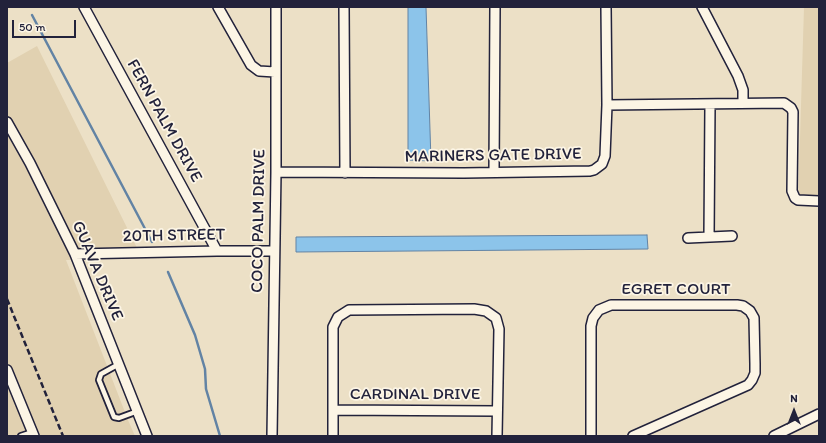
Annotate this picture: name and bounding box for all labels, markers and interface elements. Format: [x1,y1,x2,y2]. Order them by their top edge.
scale bar [14,12,78,38]
text: 50 m [19,20,45,34]
street label: FERN PALM DRIVE [122,56,206,186]
street label: MARINERS GATE DRIVE [404,144,582,168]
street label: COCO PALM DRIVE [248,149,270,293]
street label: GUAVA DRIVE [67,218,127,324]
street label: 20TH STREET [123,225,225,247]
street label: EGRET COURT [621,280,731,300]
street label: CARDINAL DRIVE [350,385,480,405]
north arrow [774,391,814,431]
text: N [790,392,798,405]

